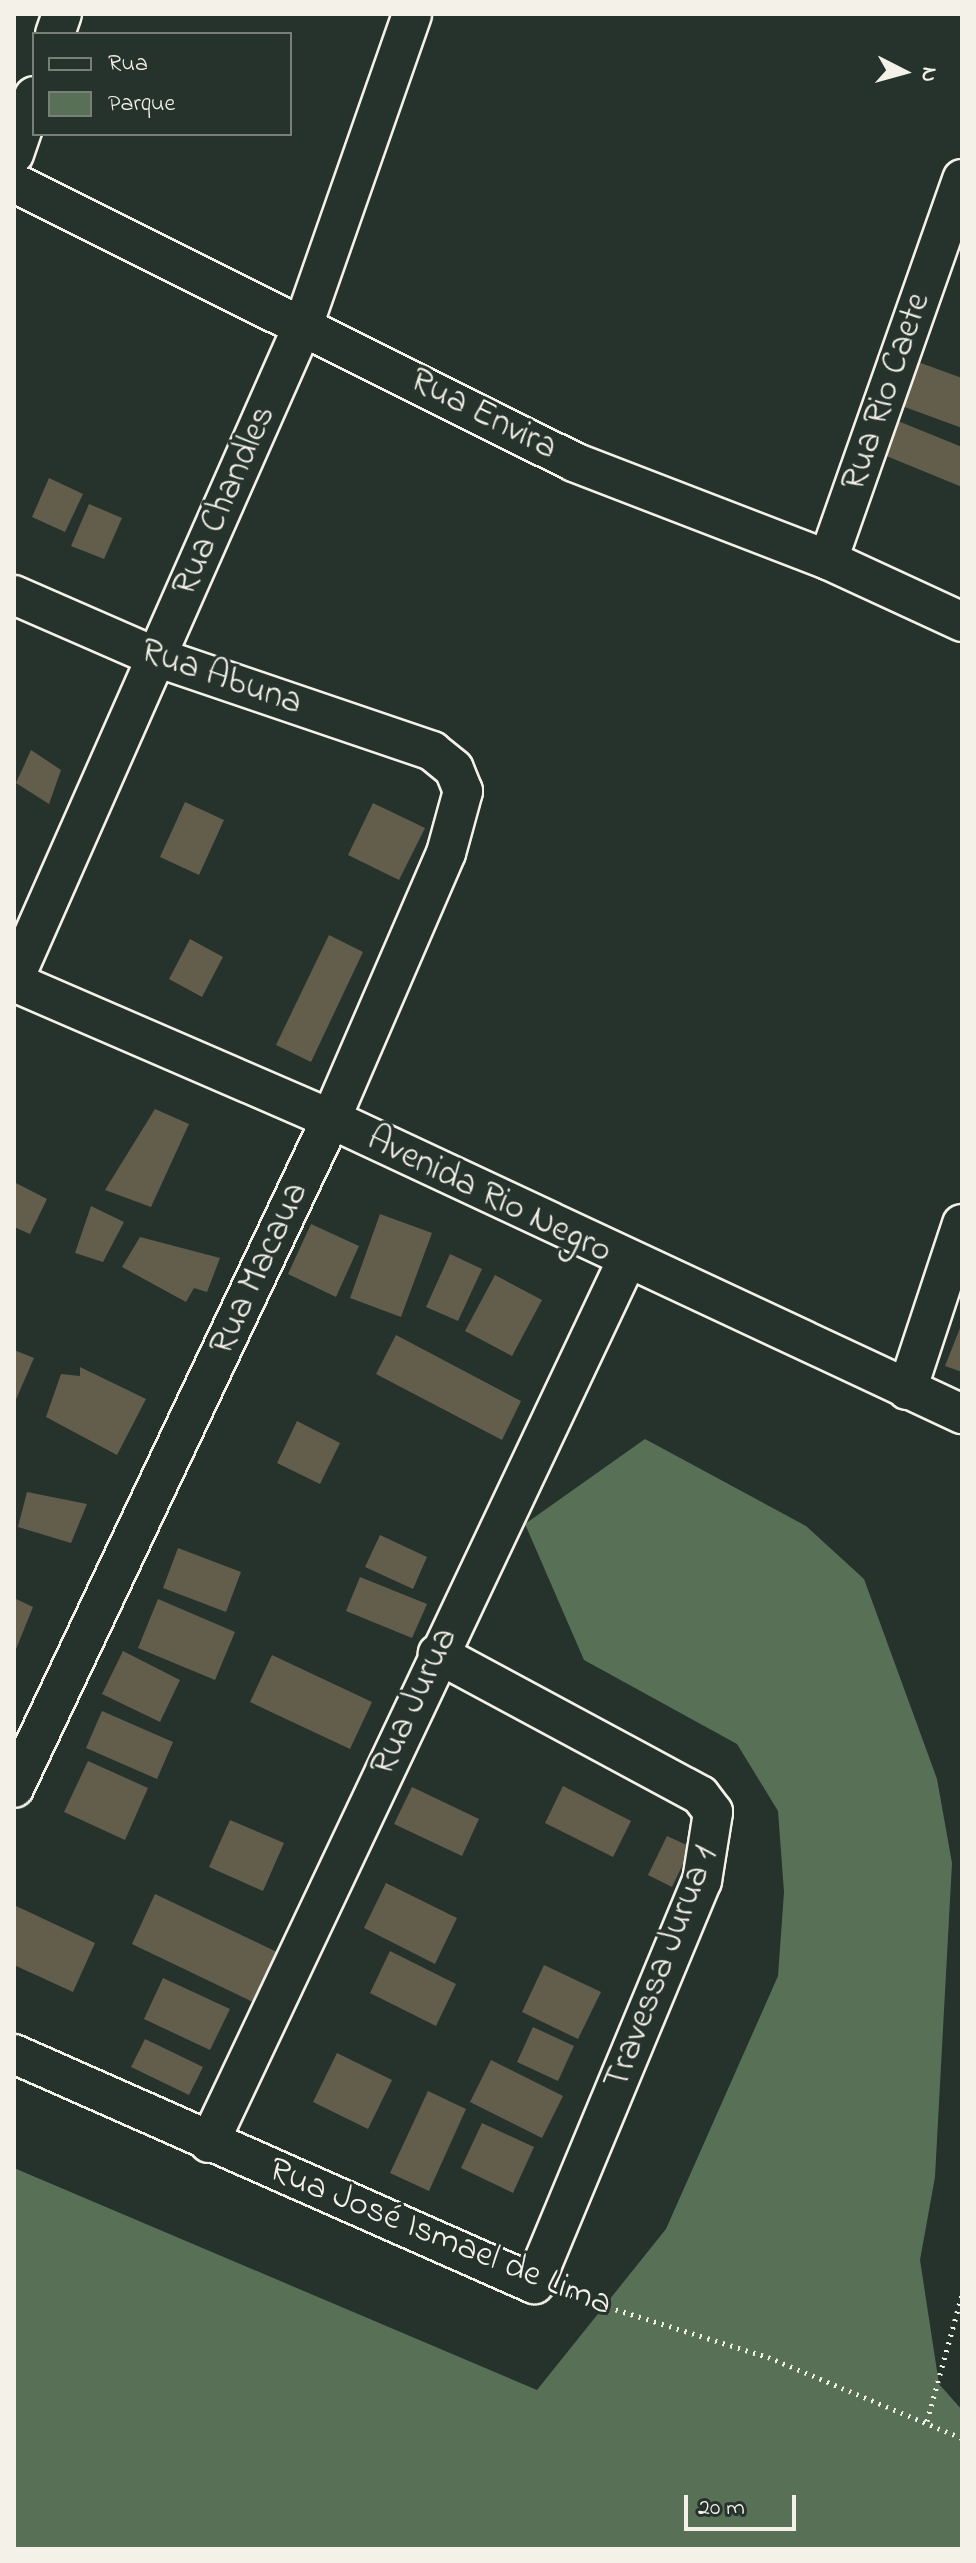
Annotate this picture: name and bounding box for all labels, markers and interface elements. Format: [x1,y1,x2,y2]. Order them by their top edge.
legend [32,32,292,136]
north arrow [864,32,944,112]
text: Rua [108,47,148,82]
text: N [911,65,945,84]
text: Parque [108,87,175,122]
street label: Rua Rio Caete [833,287,941,497]
street label: Rua Envira [402,360,564,470]
street label: Rua Chandles [164,399,286,603]
street label: Rua Abuna [135,630,307,726]
street label: Avenida Rio Negro [360,1118,618,1274]
street label: Rua Macaua [201,1176,319,1362]
street label: Rua Jurua [362,1621,468,1783]
street label: Travessa Jurua 1 [596,1840,728,2096]
street label: Rua José Ismael de Lima [262,2149,618,2327]
scale bar [688,2479,800,2529]
text: 20 m [698,2491,745,2526]

